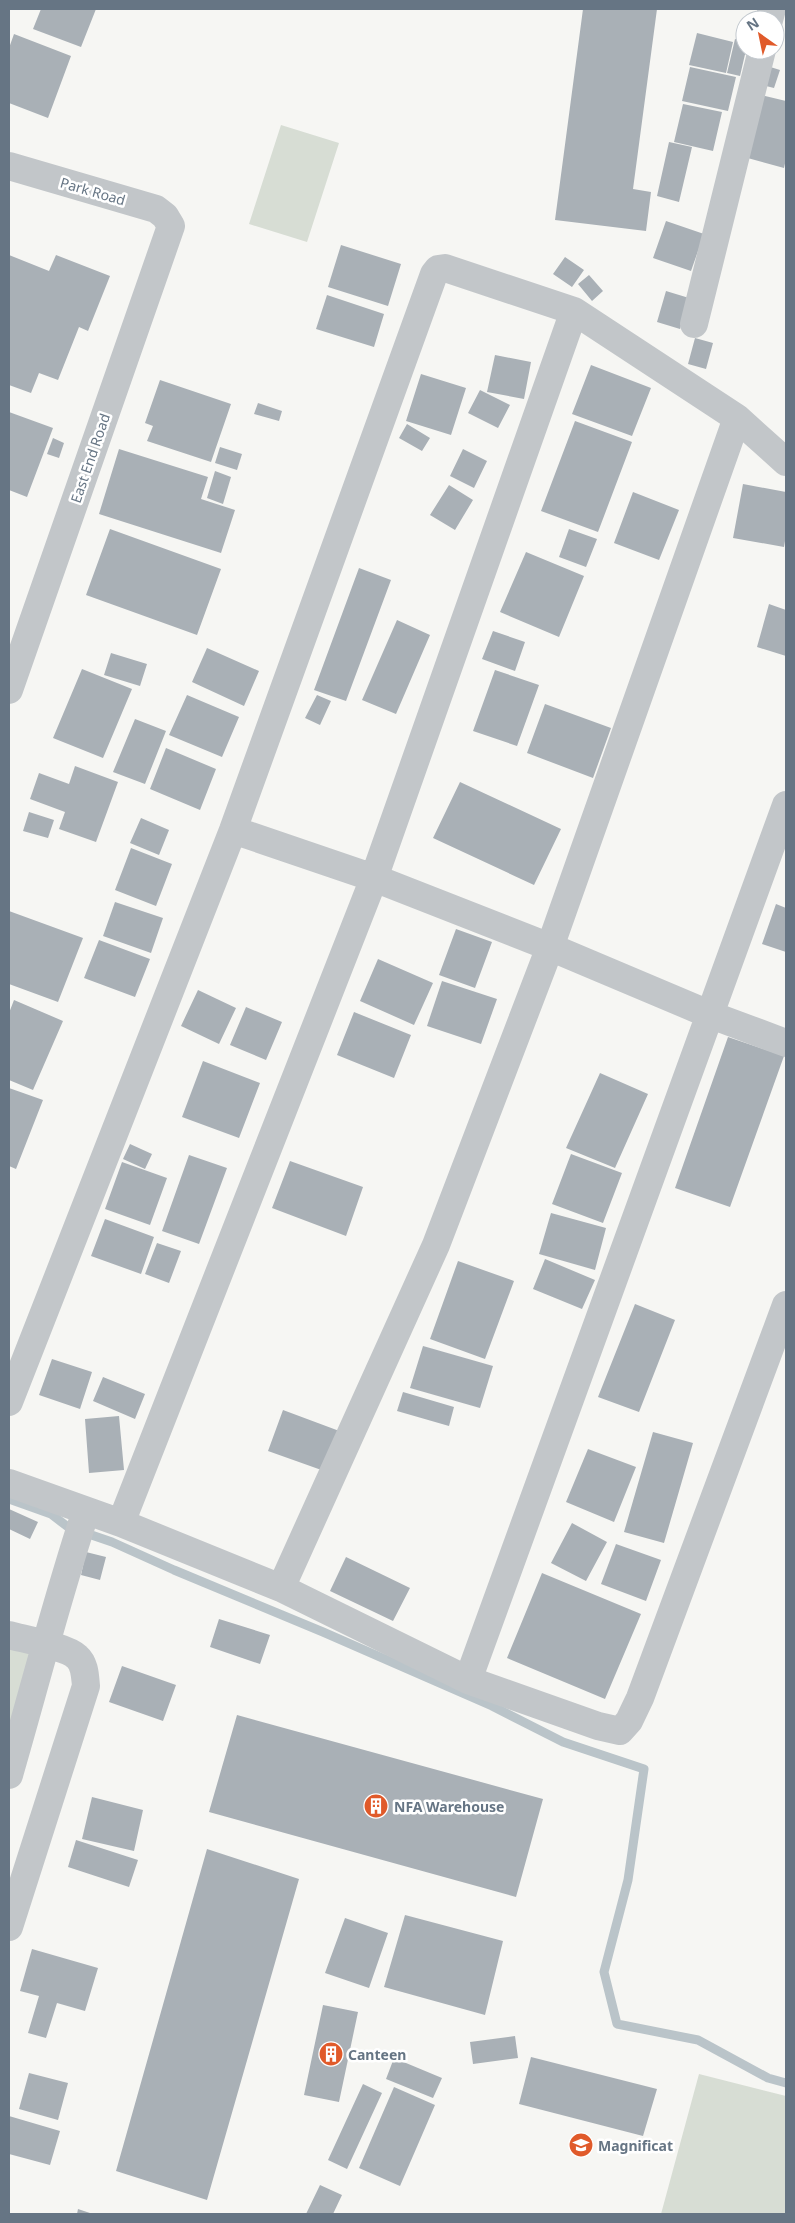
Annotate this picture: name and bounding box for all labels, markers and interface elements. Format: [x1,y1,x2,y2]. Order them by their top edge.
north arrow [735,10,785,60]
text: N [743,13,763,35]
street label: Park Road [58,173,128,209]
street label: East End Road [66,411,114,505]
building icon: NFA Warehouse [363,1793,389,1819]
place label: NFA Warehouse [394,1797,504,1816]
building icon: Canteen [318,2041,344,2067]
place label: Canteen [348,2045,406,2064]
school or university icon: Magnificat [568,2132,594,2158]
place label: Magnificat [598,2136,673,2155]

